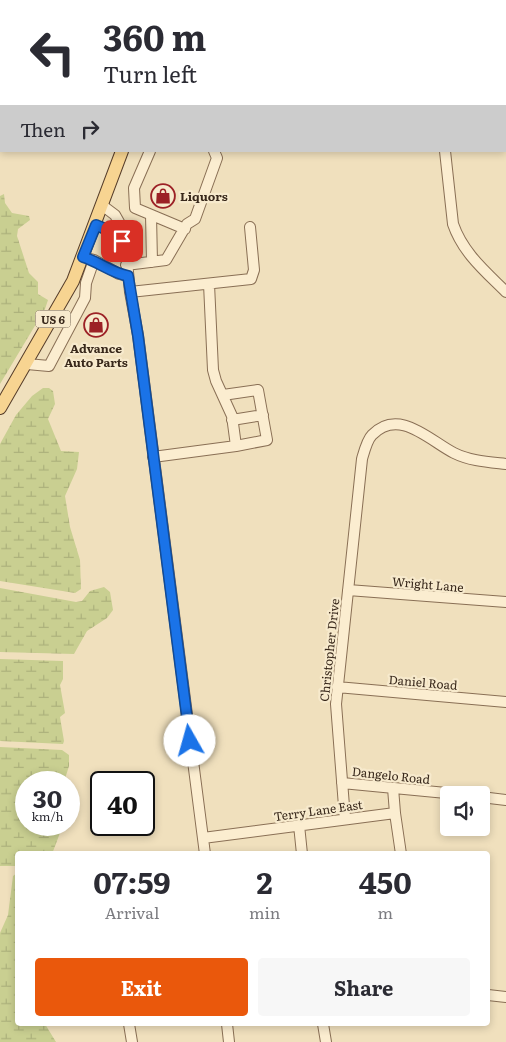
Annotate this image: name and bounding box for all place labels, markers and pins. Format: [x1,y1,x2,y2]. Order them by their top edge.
shop icon: Liquors [150,183,176,209]
place label: Liquors [180,187,228,205]
pin [101,220,143,262]
shop icon: Advance Auto Parts [83,312,109,338]
place label: Advance Auto Parts [64,339,128,371]

